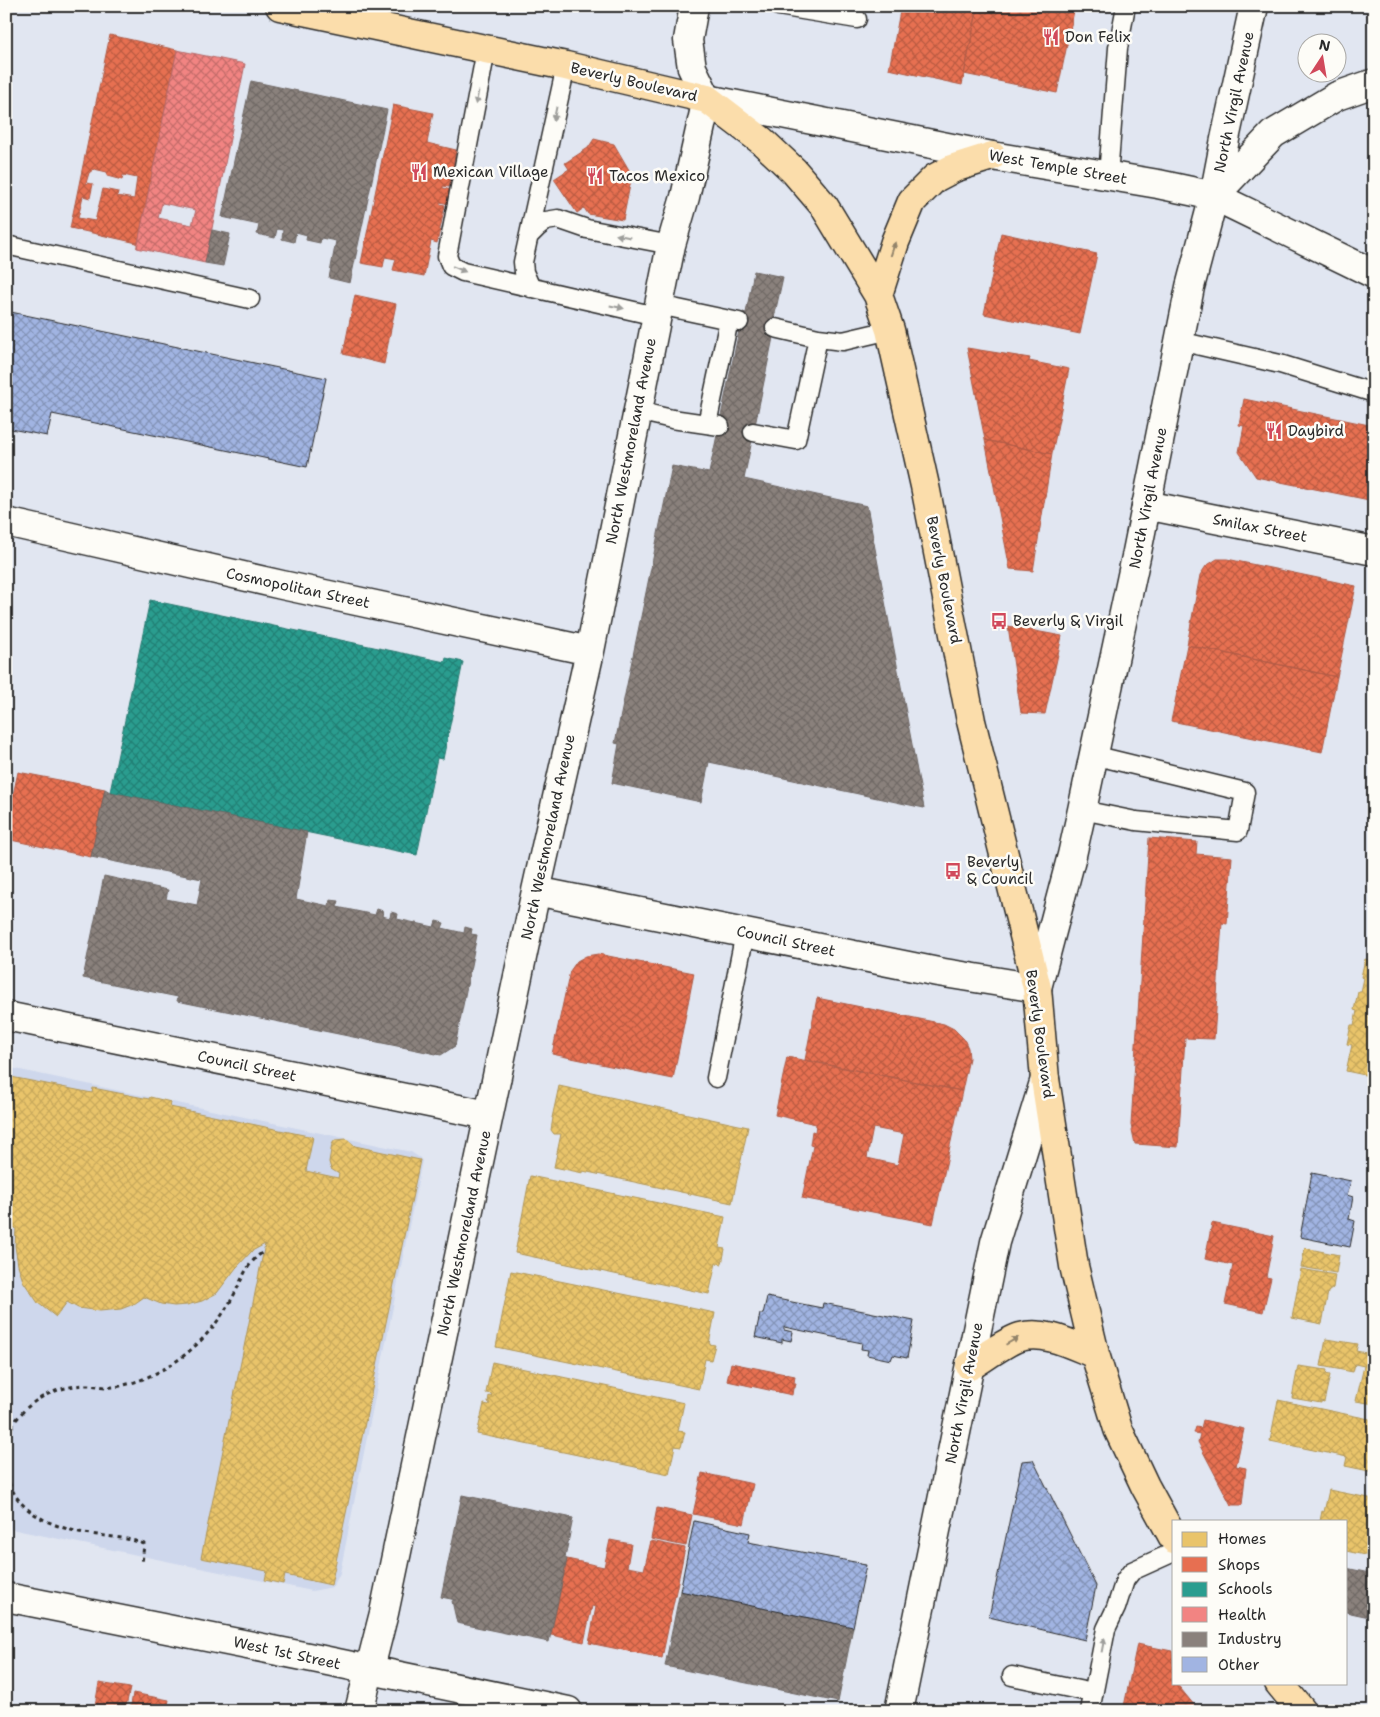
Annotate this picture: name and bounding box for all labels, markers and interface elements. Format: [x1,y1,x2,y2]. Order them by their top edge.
restaurant icon: Don Felix [1041,27,1061,47]
place label: Don Felix [1065,27,1131,47]
street label: North Virgil Avenue [1209,30,1259,174]
north arrow [1298,32,1348,82]
text: N [1317,35,1332,55]
street label: Beverly Boulevard [569,58,700,106]
one-way arrow [473,91,481,107]
one-way arrow [551,106,559,121]
street label: West Temple Street [987,145,1129,189]
restaurant icon: Mexican Village [409,162,429,182]
place label: Mexican Village [433,162,549,182]
restaurant icon: Tacos Mexico [585,166,605,186]
place label: Tacos Mexico [609,166,705,186]
one-way arrow [616,232,631,240]
one-way arrow [890,241,897,256]
one-way arrow [452,266,466,274]
one-way arrow [609,304,625,312]
street label: North Westmoreland Avenue [601,336,661,546]
restaurant icon: Daybird [1264,421,1284,441]
place label: Daybird [1288,421,1344,441]
street label: North Virgil Avenue [1124,425,1172,571]
street label: Smilax Street [1211,509,1309,547]
street label: Beverly Boulevard [922,514,966,646]
street label: Cosmopolitan Street [224,563,372,613]
bus stop icon: Beverly & Virgil [989,611,1009,631]
place label: Beverly & Virgil [1013,611,1124,631]
street label: North Westmoreland Avenue [516,732,580,942]
place label: Beverly & Council [967,852,1033,889]
bus stop icon: Beverly & Council [943,861,963,881]
street label: Council Street [735,921,837,961]
street label: Beverly Boulevard [1021,968,1059,1100]
street label: Council Street [196,1046,298,1086]
street label: North Westmoreland Avenue [432,1128,496,1338]
street label: North Virgil Avenue [940,1320,988,1466]
one-way arrow [1005,1337,1018,1346]
legend [1172,1520,1348,1684]
text: Homes [1218,1529,1266,1549]
text: Shops [1218,1555,1260,1575]
text: Schools [1218,1579,1273,1599]
text: Health [1218,1605,1266,1625]
text: Industry [1218,1629,1282,1649]
street label: West 1st Street [231,1632,343,1674]
one-way arrow [1099,1637,1107,1652]
text: Other [1218,1655,1260,1675]

